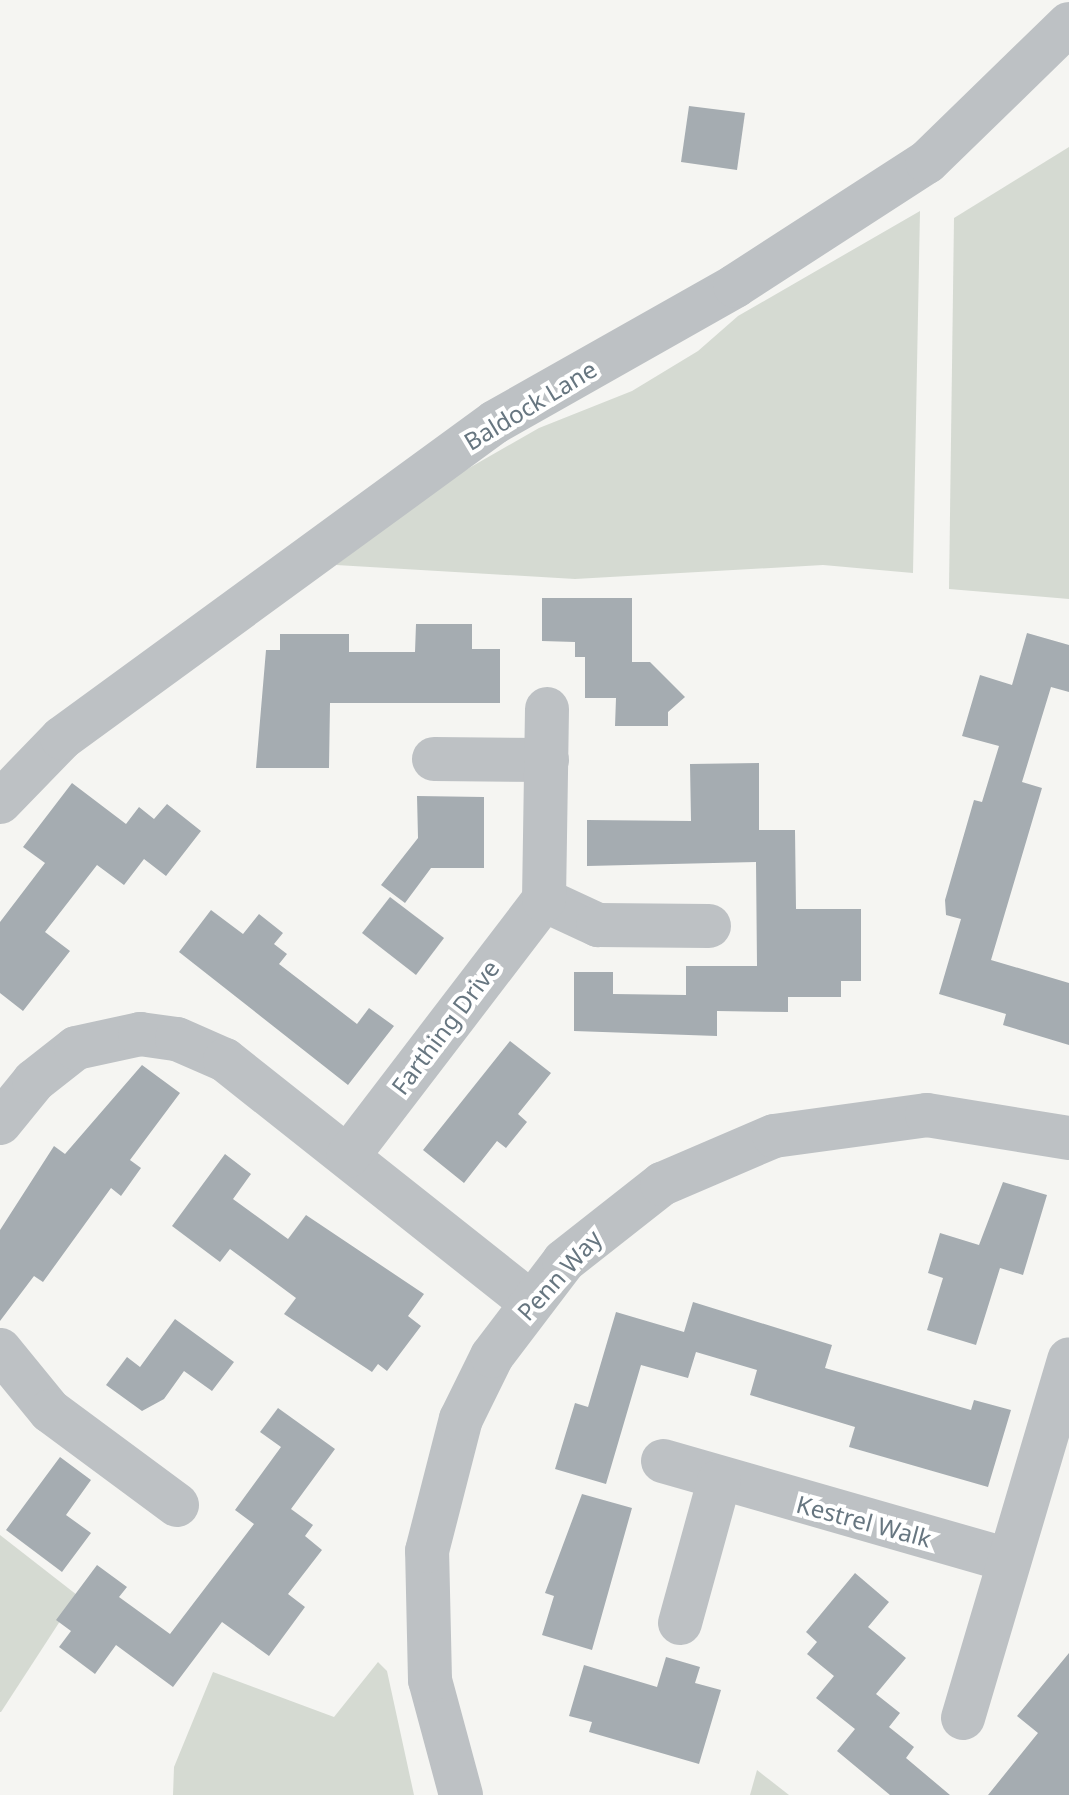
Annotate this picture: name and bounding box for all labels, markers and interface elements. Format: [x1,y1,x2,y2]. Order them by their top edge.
street label: Baldock Lane [459,354,601,456]
street label: Farthing Drive [385,954,505,1100]
street label: Penn Way [511,1224,607,1326]
street label: Kestrel Walk [793,1489,935,1553]

